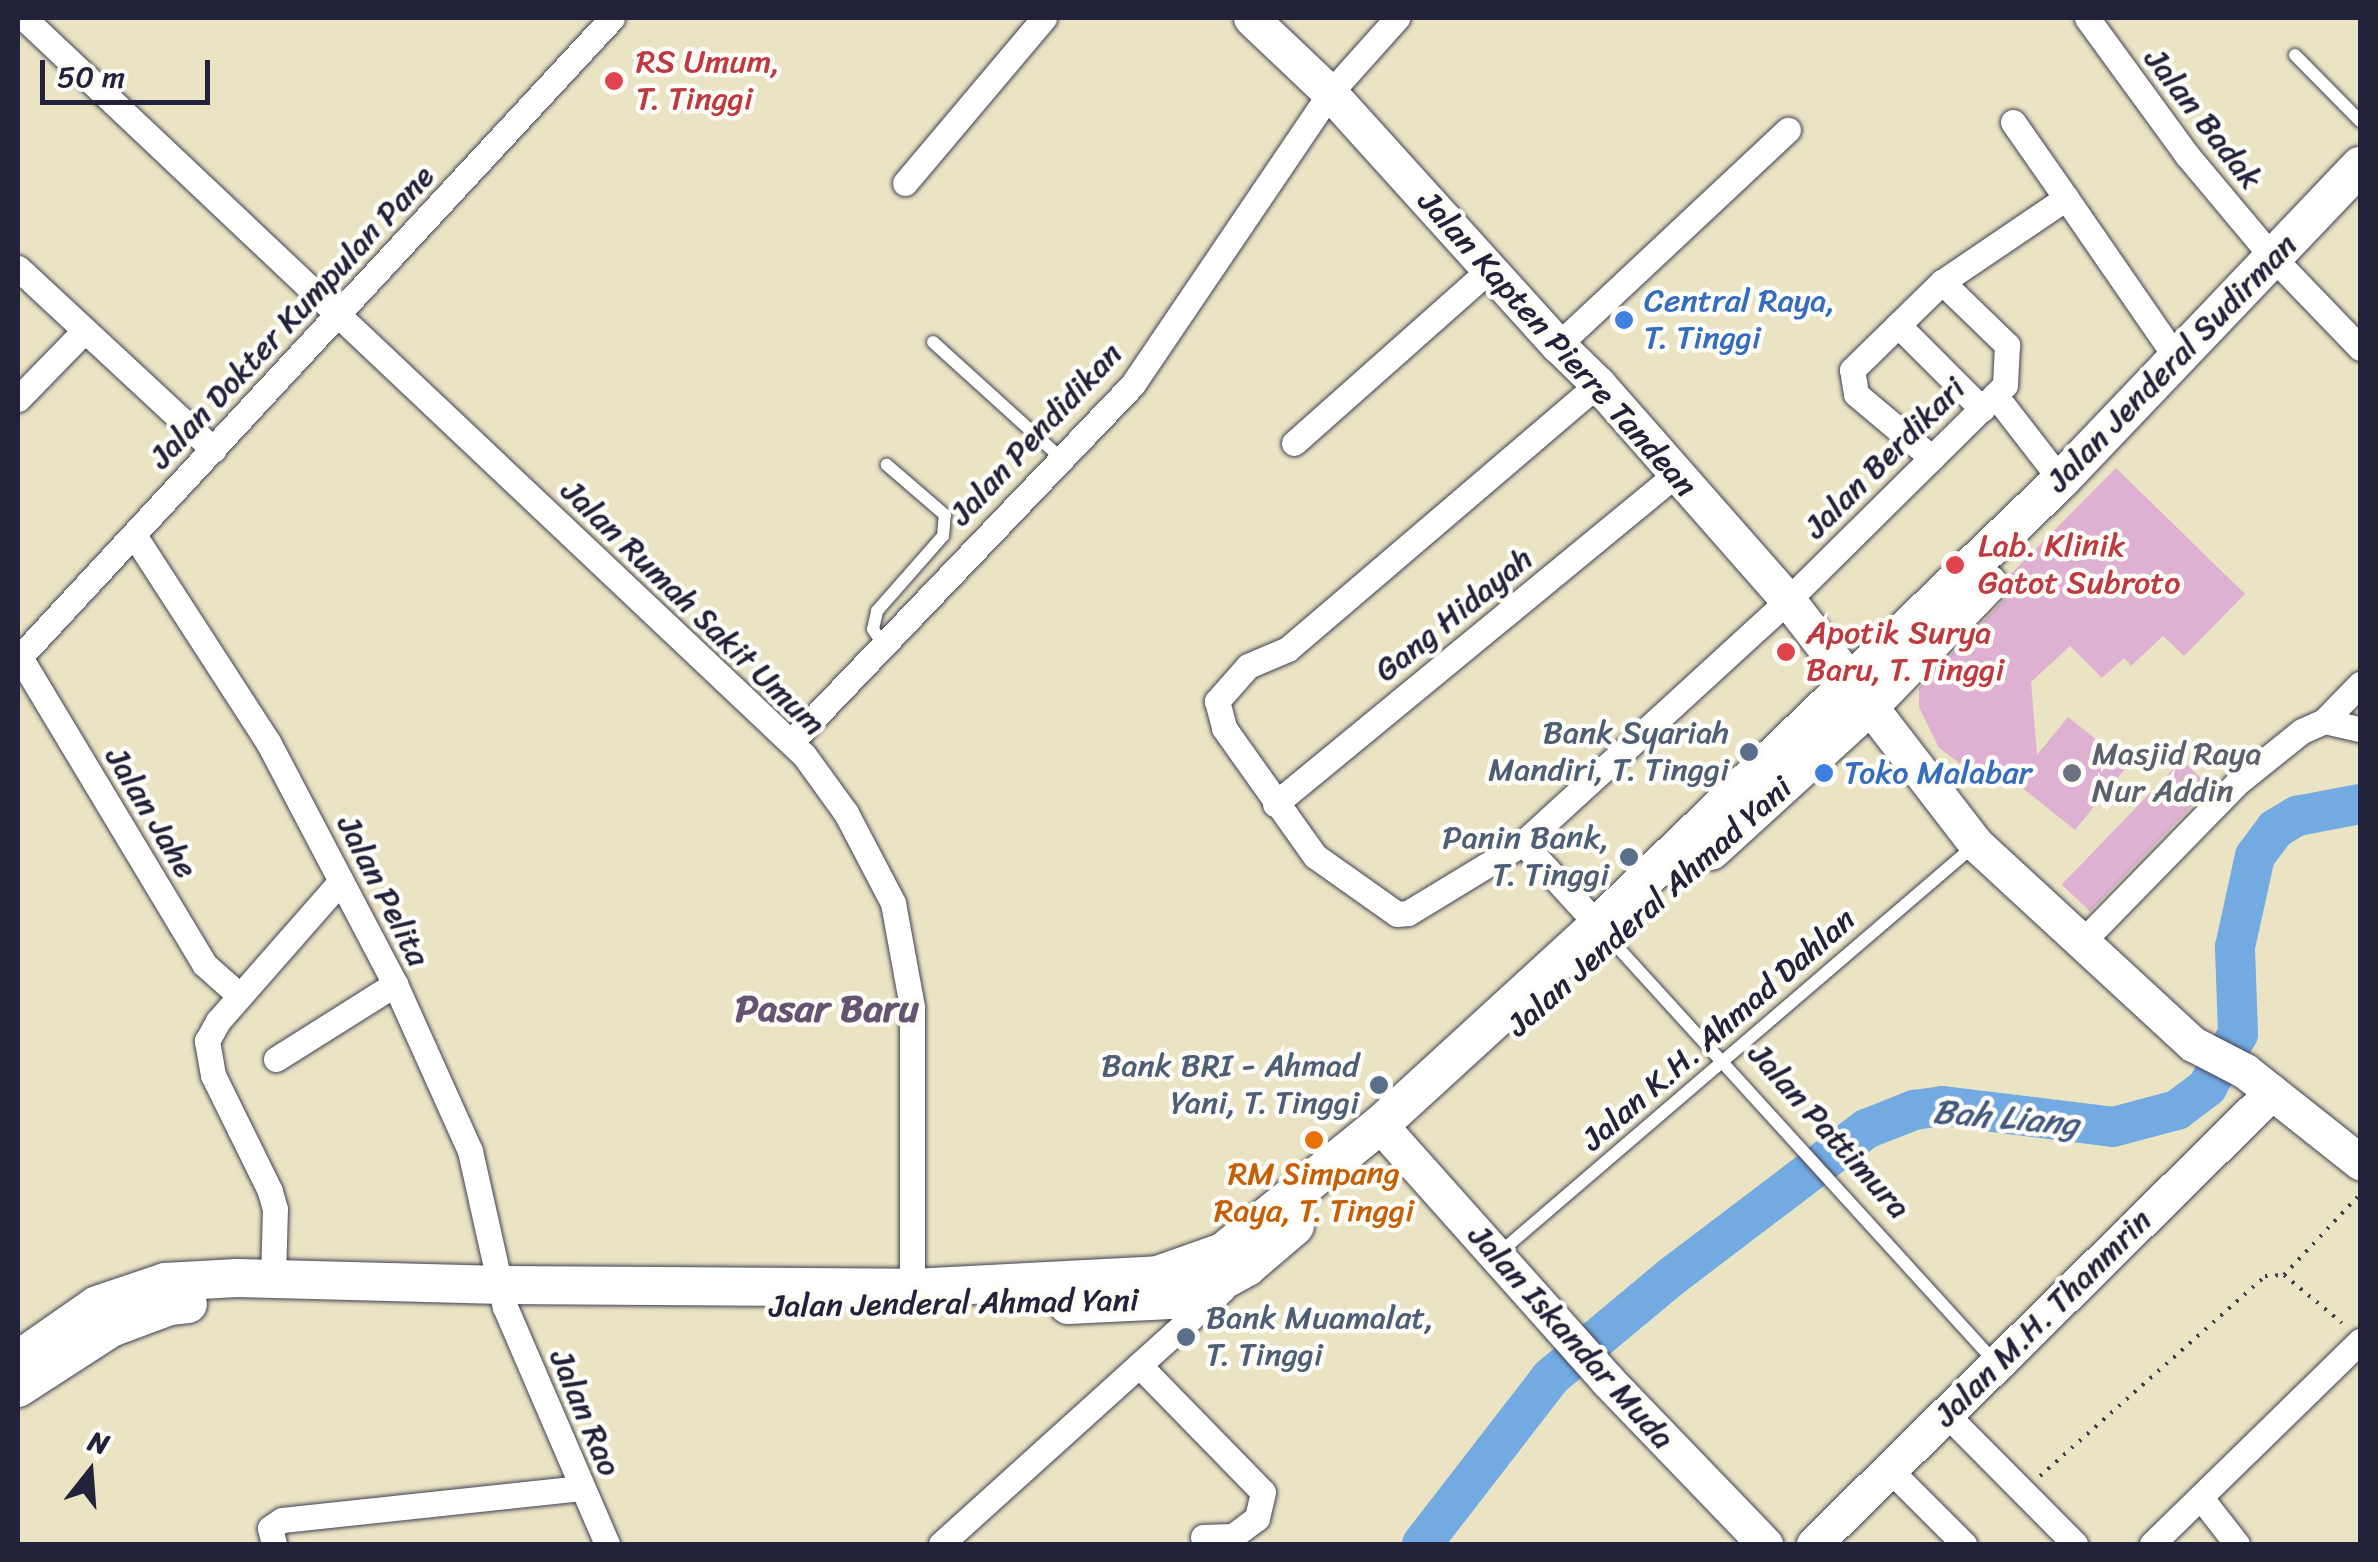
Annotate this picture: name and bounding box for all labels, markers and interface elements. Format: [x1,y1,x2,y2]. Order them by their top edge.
scale bar [45,40,215,102]
street label: Jalan Badak [2136,41,2270,197]
place label: RS Umum, T. Tinggi [636,44,780,119]
text: 50 m [57,50,125,104]
marker: RS Umum, T. Tinggi [601,68,627,94]
street label: Jalan Dokter Kumpulan Pane [141,157,443,477]
street label: Jalan Kapten Pierre Tandean [1409,183,1705,505]
street label: Jalan Jenderal Sudirman [2039,226,2305,500]
place label: Central Raya, T. Tinggi [1644,283,1835,358]
marker: Central Raya, T. Tinggi [1613,309,1635,331]
street label: Jalan Pendidikan [941,334,1131,534]
street label: Jalan Berdikari [1796,369,1974,547]
street label: Jalan Rumah Sakit Umum [552,471,834,745]
place label: Lab. Klinik Gatot Subroto [1978,528,2179,603]
street label: Gang Hidayah [1367,540,1541,690]
marker: Lab. Klinik Gatot Subroto [1942,552,1968,578]
place label: Apotik Surya Baru, T. Tinggi [1806,615,2007,690]
marker: Apotik Surya Baru, T. Tinggi [1775,641,1797,663]
place label: Bank Syariah Mandiri, T. Tinggi [1487,715,1729,790]
place label: Masjid Raya Nur Addin [2092,736,2261,811]
street label: Jalan Jahe [97,740,205,886]
marker: Bank Syariah Mandiri, T. Tinggi [1738,741,1760,763]
place label: Toko Malabar [1844,754,2030,792]
marker: Toko Malabar [1813,762,1835,784]
marker: Masjid Raya Nur Addin [2061,762,2083,784]
street label: Jalan Jenderal Ahmad Yani [1500,769,1800,1045]
street label: Jalan Pelita [328,808,438,974]
place label: Panin Bank, T. Tinggi [1443,820,1609,895]
marker: Panin Bank, T. Tinggi [1618,846,1640,868]
street label: Jalan K.H. Ahmad Dahlan [1574,901,1864,1159]
district label: Pasar Baru [735,986,919,1032]
street label: Jalan Pattimura [1740,1035,1918,1227]
place label: Bank BRI - Ahmad Yani, T. Tinggi [1101,1048,1359,1123]
marker: Bank BRI - Ahmad Yani, T. Tinggi [1368,1074,1390,1096]
water label: Bah Liang [1931,1090,2081,1144]
marker: RM Simpang Raya, T. Tinggi [1303,1129,1325,1151]
place label: RM Simpang Raya, T. Tinggi [1213,1156,1415,1231]
street label: Jalan M.H. Thanmrin [1927,1202,2159,1434]
street label: Jalan Iskandar Muda [1460,1216,1682,1458]
street label: Jalan Jenderal Ahmad Yani [768,1282,1140,1326]
place label: Bank Muamalat, T. Tinggi [1206,1300,1431,1375]
marker: Bank Muamalat, T. Tinggi [1175,1326,1197,1348]
street label: Jalan Rao [541,1344,629,1482]
text: N [82,1417,115,1469]
north arrow [40,1422,140,1522]

